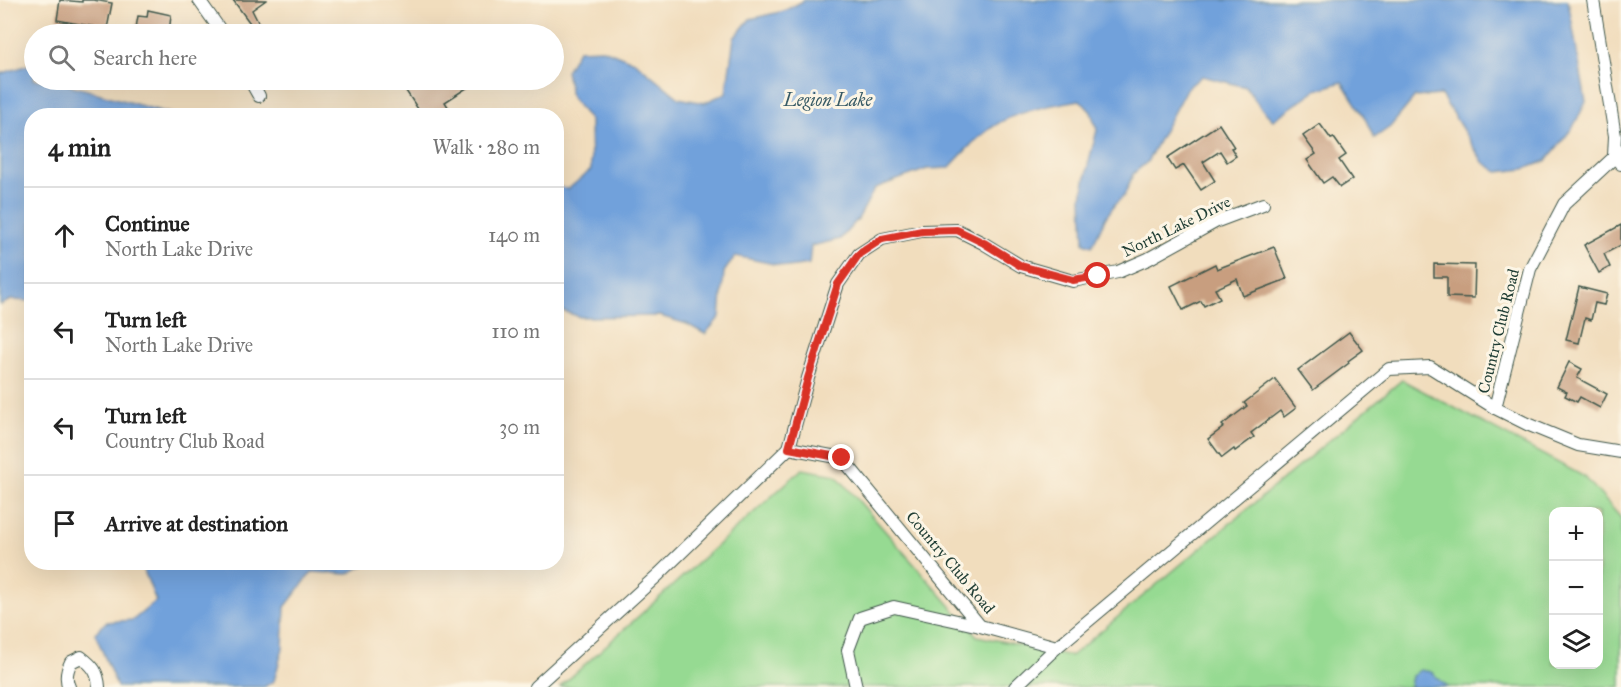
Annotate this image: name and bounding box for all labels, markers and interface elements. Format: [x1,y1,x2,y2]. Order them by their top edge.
search box [24,24,564,90]
icon: search [45,41,78,74]
text: Search here [93,44,197,71]
water label: Legion Lake [783,89,874,111]
text: 4 min [48,131,111,163]
text: Walk · 280 m [433,135,540,159]
street label: North Lake Drive [1119,192,1234,261]
text: Continue [105,210,190,237]
icon: ahead [48,219,81,252]
text: 140 m [488,223,540,247]
text: North Lake Drive [105,237,253,261]
route start [1084,262,1110,288]
street label: Country Club Road [1474,267,1523,395]
text: Turn left [105,306,187,333]
icon: left [48,315,81,348]
text: 110 m [492,319,540,343]
text: North Lake Drive [105,333,253,357]
text: Turn left [105,402,187,429]
icon: left [48,411,81,444]
text: 30 m [499,415,540,439]
text: Country Club Road [105,429,265,453]
route end [828,444,854,470]
icon: arrive [48,507,81,540]
street label: Country Club Road [902,507,999,617]
map controls [1549,507,1603,669]
button: + [1549,507,1603,561]
text: Arrive at destination [105,510,288,537]
button: − [1549,561,1603,615]
button: layers [1549,615,1603,669]

